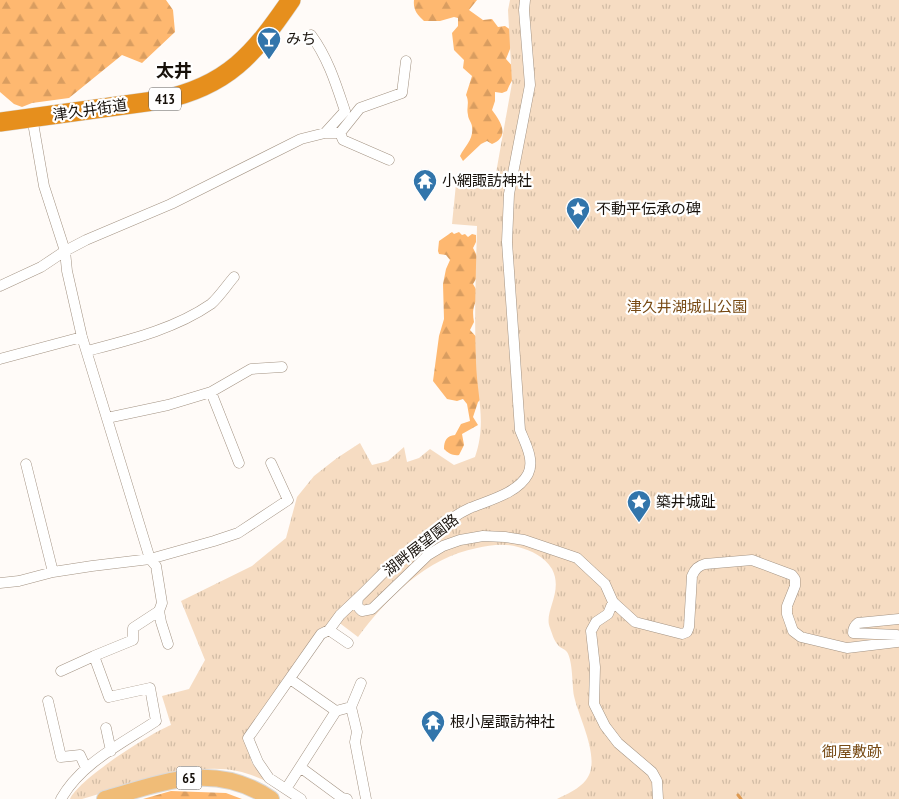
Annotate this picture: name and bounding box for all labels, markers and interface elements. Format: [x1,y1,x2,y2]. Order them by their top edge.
bar icon: みち [256,26,282,60]
place label: みち [286,29,316,48]
district label: 太井 [156,59,192,82]
road number: 413 [149,88,181,110]
street label: 津久井街道 [51,95,128,124]
temple icon: 小網諏訪神社 [412,168,438,202]
place label: 小網諏訪神社 [442,171,532,190]
place icon: 不動平伝承の碑 [565,196,591,230]
place label: 不動平伝承の碑 [596,199,701,218]
park label: 津久井湖城山公園 [627,297,747,316]
place icon: 築井城趾 [626,489,652,523]
place label: 築井城趾 [656,492,716,511]
street label: 湖畔展望園路 [379,509,462,580]
temple icon: 根小屋諏訪神社 [420,709,446,743]
place label: 根小屋諏訪神社 [450,712,555,731]
park label: 御屋敷跡 [822,742,882,761]
road number: 65 [176,766,202,790]

